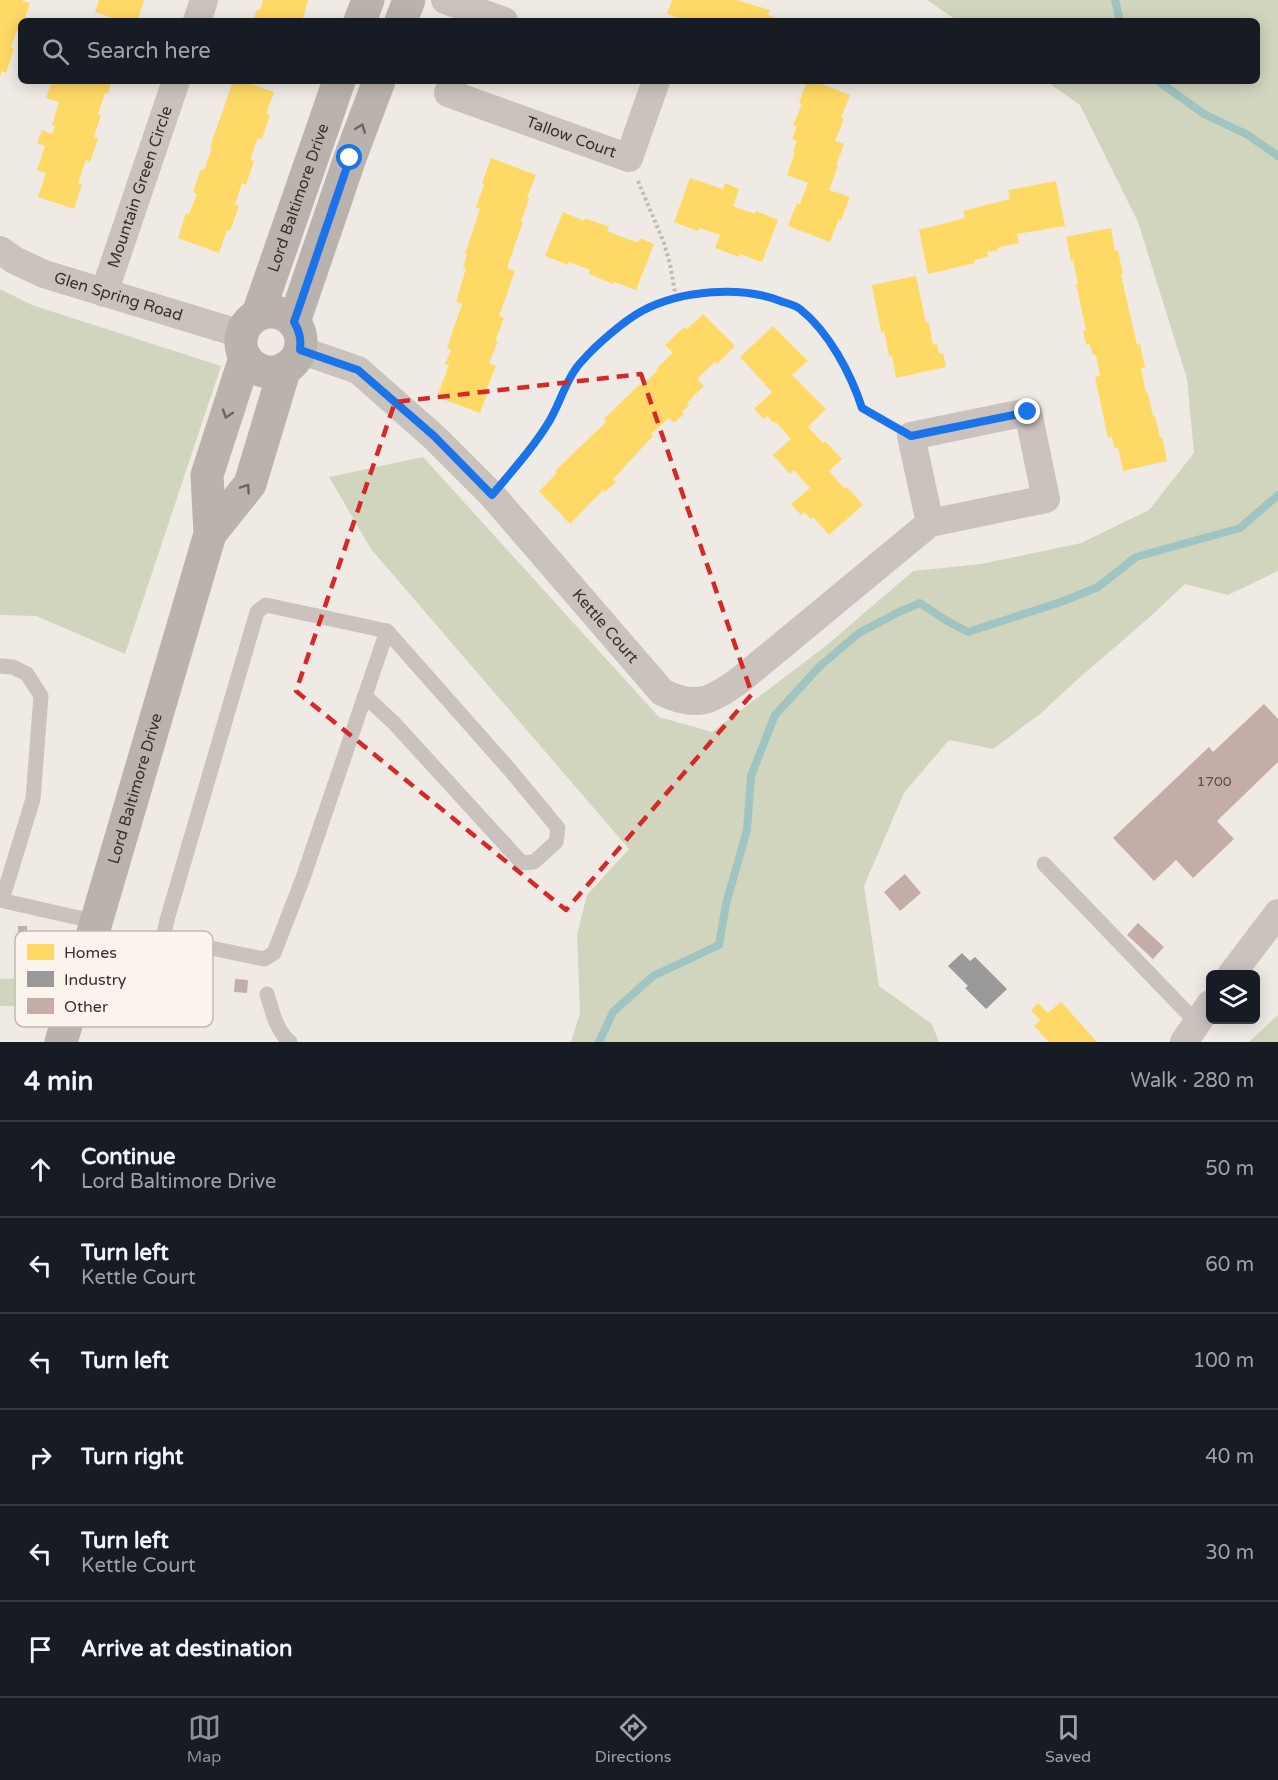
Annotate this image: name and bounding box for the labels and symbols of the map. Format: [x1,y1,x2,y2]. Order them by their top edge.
street label: Mountain Green Circle [103,103,177,271]
street label: Tallow Court [523,112,619,163]
street label: Lord Baltimore Drive [263,121,333,275]
one-way arrow [354,123,366,134]
route start [336,144,362,170]
street label: Glen Spring Road [52,268,185,326]
route end [1014,398,1040,424]
one-way arrow [222,408,234,419]
one-way arrow [239,483,250,494]
street label: Kettle Court [568,585,643,668]
street label: Lord Baltimore Drive [104,711,167,866]
house number: 1700 [1196,773,1232,790]
legend [15,931,213,1027]
text: Homes [64,943,117,963]
text: Industry [64,970,127,990]
text: Other [64,997,109,1017]

